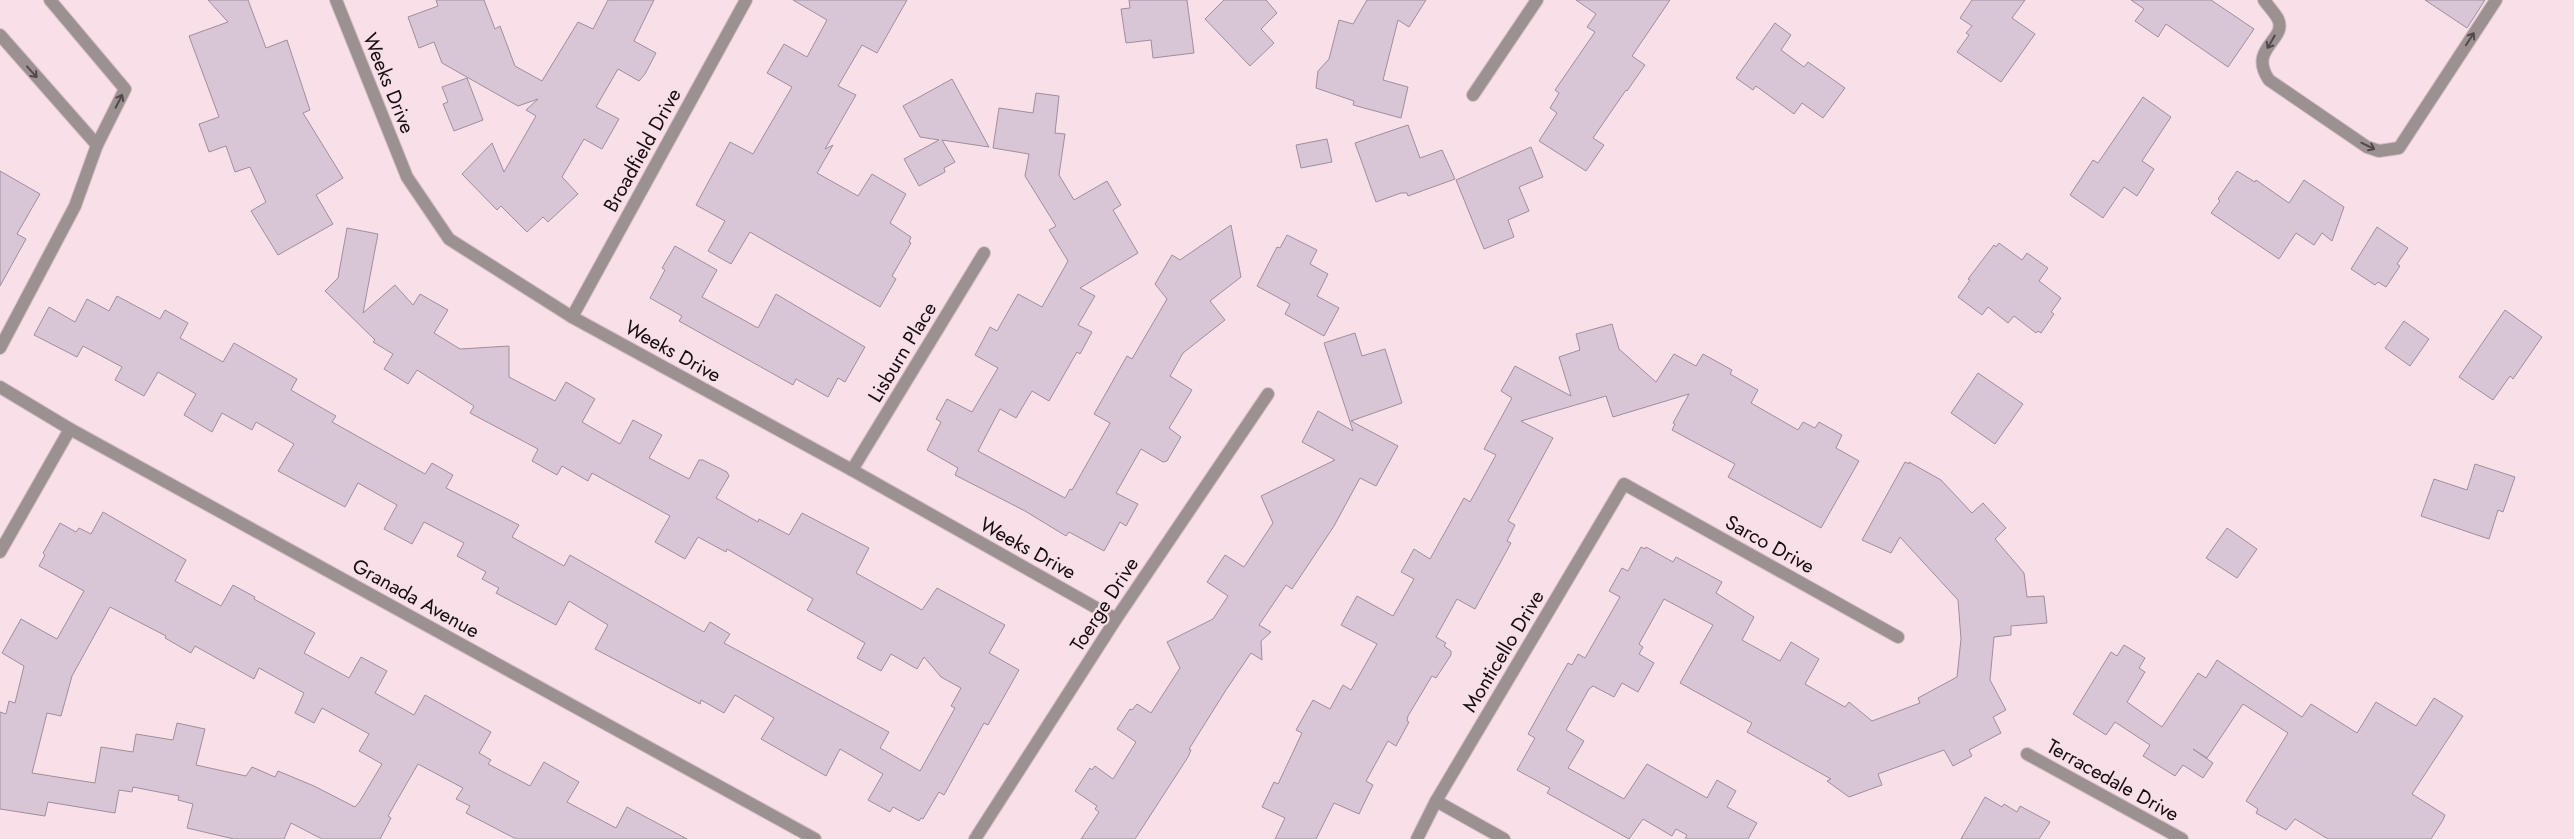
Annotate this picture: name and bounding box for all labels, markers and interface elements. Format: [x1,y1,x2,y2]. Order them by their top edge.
street label: Weeks Drive [355,29,422,138]
one-way arrow [2466,33,2476,47]
one-way arrow [2266,34,2276,48]
one-way arrow [27,65,38,78]
street label: Broadfield Drive [596,83,688,217]
one-way arrow [115,94,124,109]
one-way arrow [2360,142,2375,151]
street label: Lisburn Place [861,297,944,408]
street label: Weeks Drive [619,313,726,390]
street label: Sarco Drive [1720,508,1820,581]
street label: Weeks Drive [974,510,1081,587]
street label: Granada Avenue [347,551,485,645]
street label: Toerge Drive [1063,551,1146,657]
street label: Monticello Drive [1455,585,1551,718]
street label: Terracedale Drive [2041,732,2184,829]

